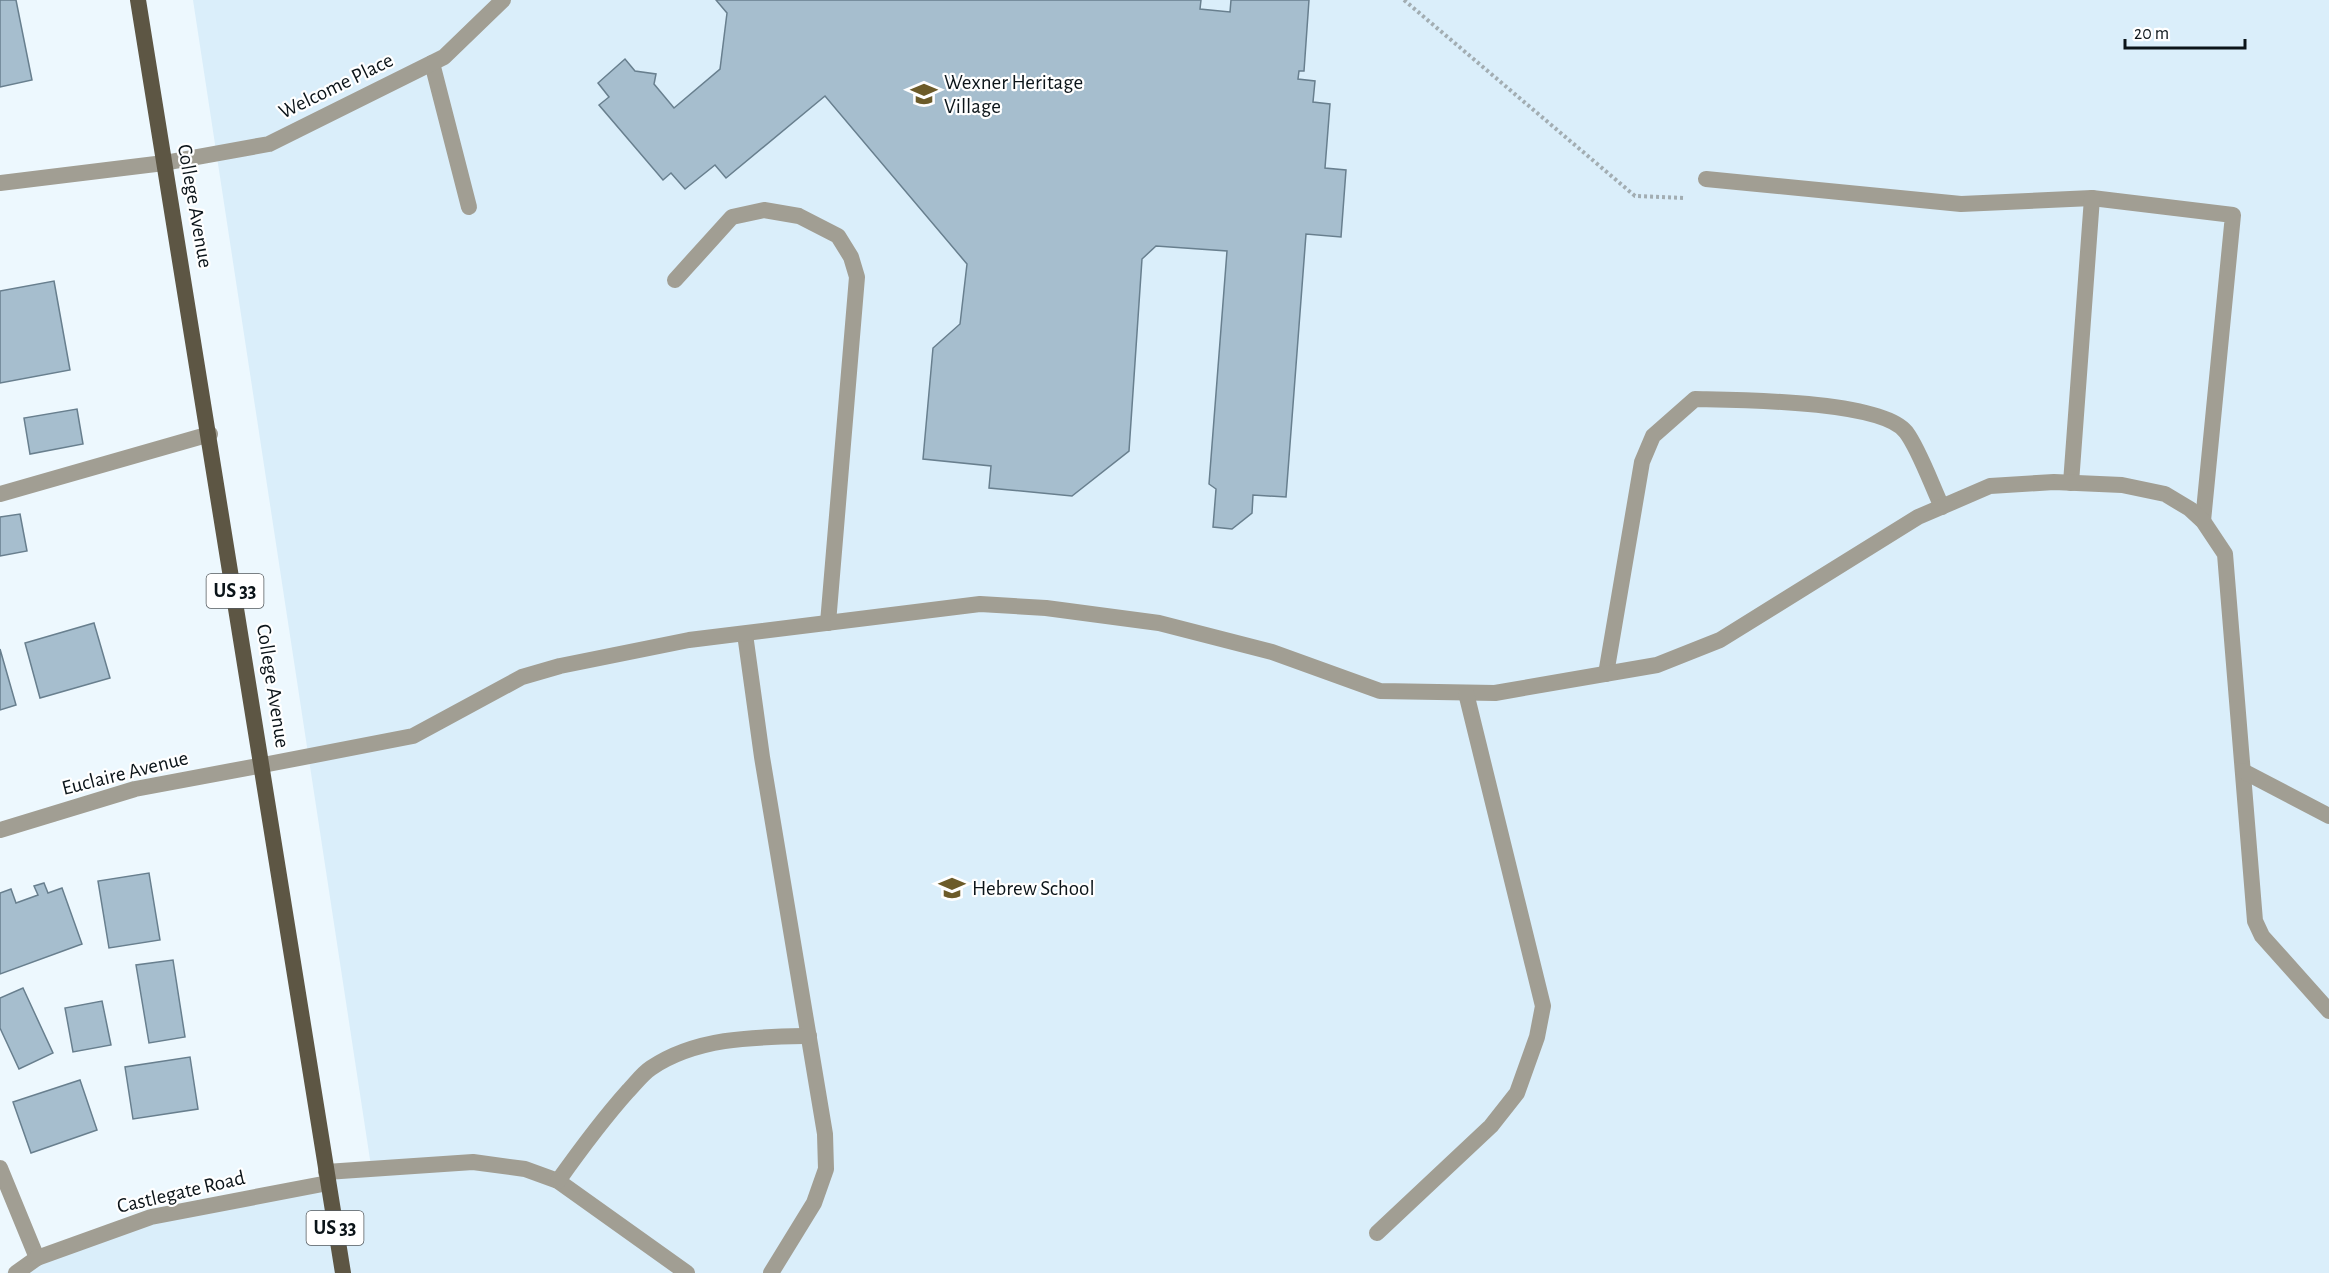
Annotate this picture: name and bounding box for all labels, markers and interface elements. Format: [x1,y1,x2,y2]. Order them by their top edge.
scale bar [2125,12,2245,50]
text: 20 m [2134,25,2169,43]
street label: Welcome Place [275,49,397,123]
place label: Wexner Heritage Village [944,72,1083,117]
school or university icon: Wexner Heritage Village [909,79,939,109]
street label: College Avenue [174,143,216,269]
road number: US 33 [206,574,264,608]
street label: College Avenue [253,623,293,749]
street label: Euclaire Avenue [60,747,190,799]
school or university icon: Hebrew School [937,873,967,903]
place label: Hebrew School [972,878,1095,899]
street label: Castlegate Road [115,1167,247,1217]
road number: US 33 [306,1211,364,1245]

